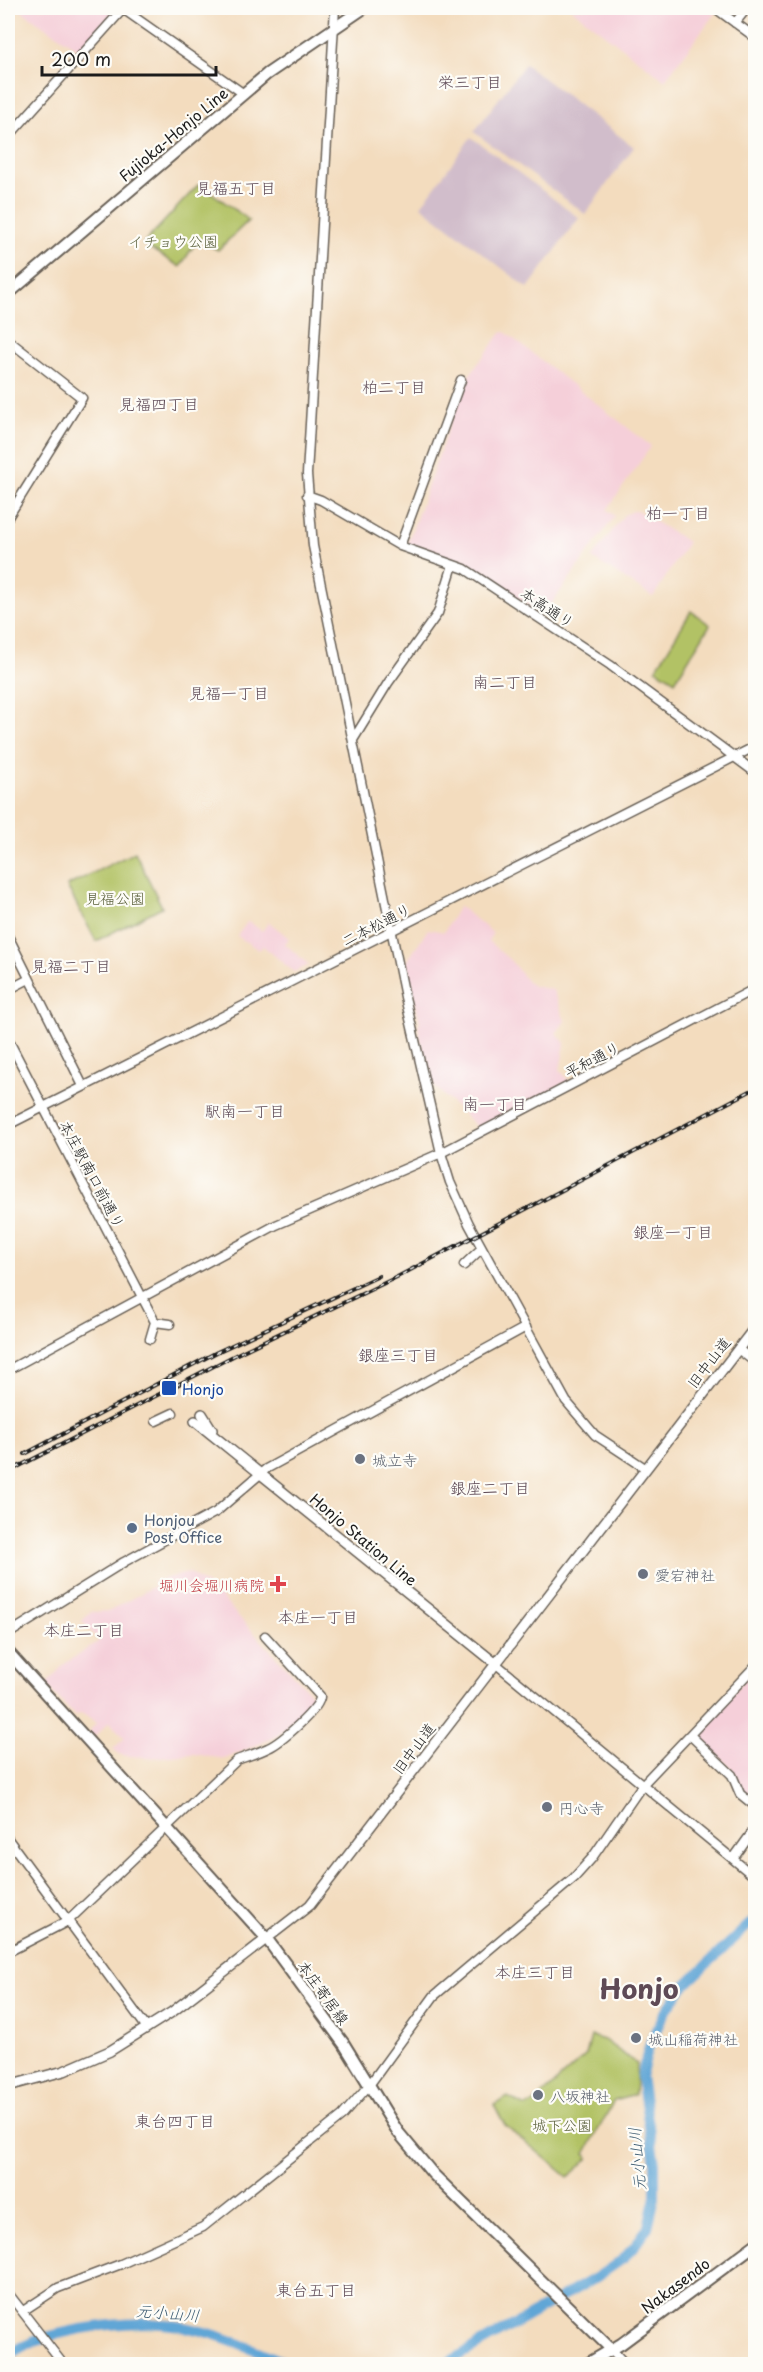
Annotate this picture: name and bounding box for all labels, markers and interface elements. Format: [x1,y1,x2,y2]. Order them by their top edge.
scale bar [42,39,216,77]
text: 200 m [51,45,111,72]
district label: 栄三丁目 [438,69,502,93]
street label: Fujioka-Honjo Line [113,81,233,187]
district label: 見福五丁目 [196,175,276,199]
park label: イチョウ公園 [128,229,218,252]
district label: 柏二丁目 [362,374,426,398]
district label: 見福四丁目 [119,391,199,415]
district label: 柏一丁目 [646,500,710,524]
street label: 本高通り [517,581,579,633]
district label: 南二丁目 [473,669,537,693]
district label: 見福一丁目 [189,680,269,704]
park label: 見福公園 [85,886,145,909]
street label: 二本松通り [337,897,415,951]
district label: 見福二丁目 [31,953,111,977]
street label: 平和通り [560,1035,624,1083]
district label: 南一丁目 [463,1091,527,1115]
district label: 駅南一丁目 [205,1098,285,1122]
street label: 本庄駅南口前通り [55,1116,131,1232]
district label: 銀座一丁目 [633,1219,713,1243]
street label: 旧中山道 [680,1331,736,1393]
district label: 銀座三丁目 [358,1342,438,1366]
place label: Honjo [182,1377,224,1400]
marker: Honjo [160,1379,178,1397]
place label: 城立寺 [372,1448,417,1471]
marker: 城立寺 [353,1452,367,1466]
district label: 銀座二丁目 [450,1475,530,1499]
street label: Honjo Station Line [305,1487,423,1591]
place label: Honjou Post Office [144,1508,222,1548]
marker: Honjou Post Office [125,1521,139,1535]
place label: 愛宕神社 [655,1563,715,1586]
marker: 愛宕神社 [636,1567,650,1581]
place label: 堀川会堀川病院 [159,1573,264,1596]
marker: 堀川会堀川病院 [269,1575,287,1593]
district label: 本庄一丁目 [278,1604,358,1628]
district label: 本庄二丁目 [44,1617,124,1641]
street label: 旧中山道 [386,1717,440,1779]
place label: 円心寺 [559,1796,604,1819]
marker: 円心寺 [540,1800,554,1814]
street label: 本庄寄居線 [293,1955,355,2029]
district label: 本庄三丁目 [495,1959,575,1983]
district label: Honjo [599,1967,679,2008]
place label: 城山稲荷神社 [648,2027,738,2050]
marker: 城山稲荷神社 [629,2031,643,2045]
place label: 八坂神社 [550,2084,610,2107]
marker: 八坂神社 [531,2088,545,2102]
district label: 東台四丁目 [135,2108,215,2132]
park label: 城下公園 [532,2113,592,2136]
water label: 元小山川 [621,2126,651,2192]
street label: Nakasendo [636,2252,714,2318]
district label: 東台五丁目 [276,2277,356,2301]
water label: 元小山川 [135,2297,201,2327]

